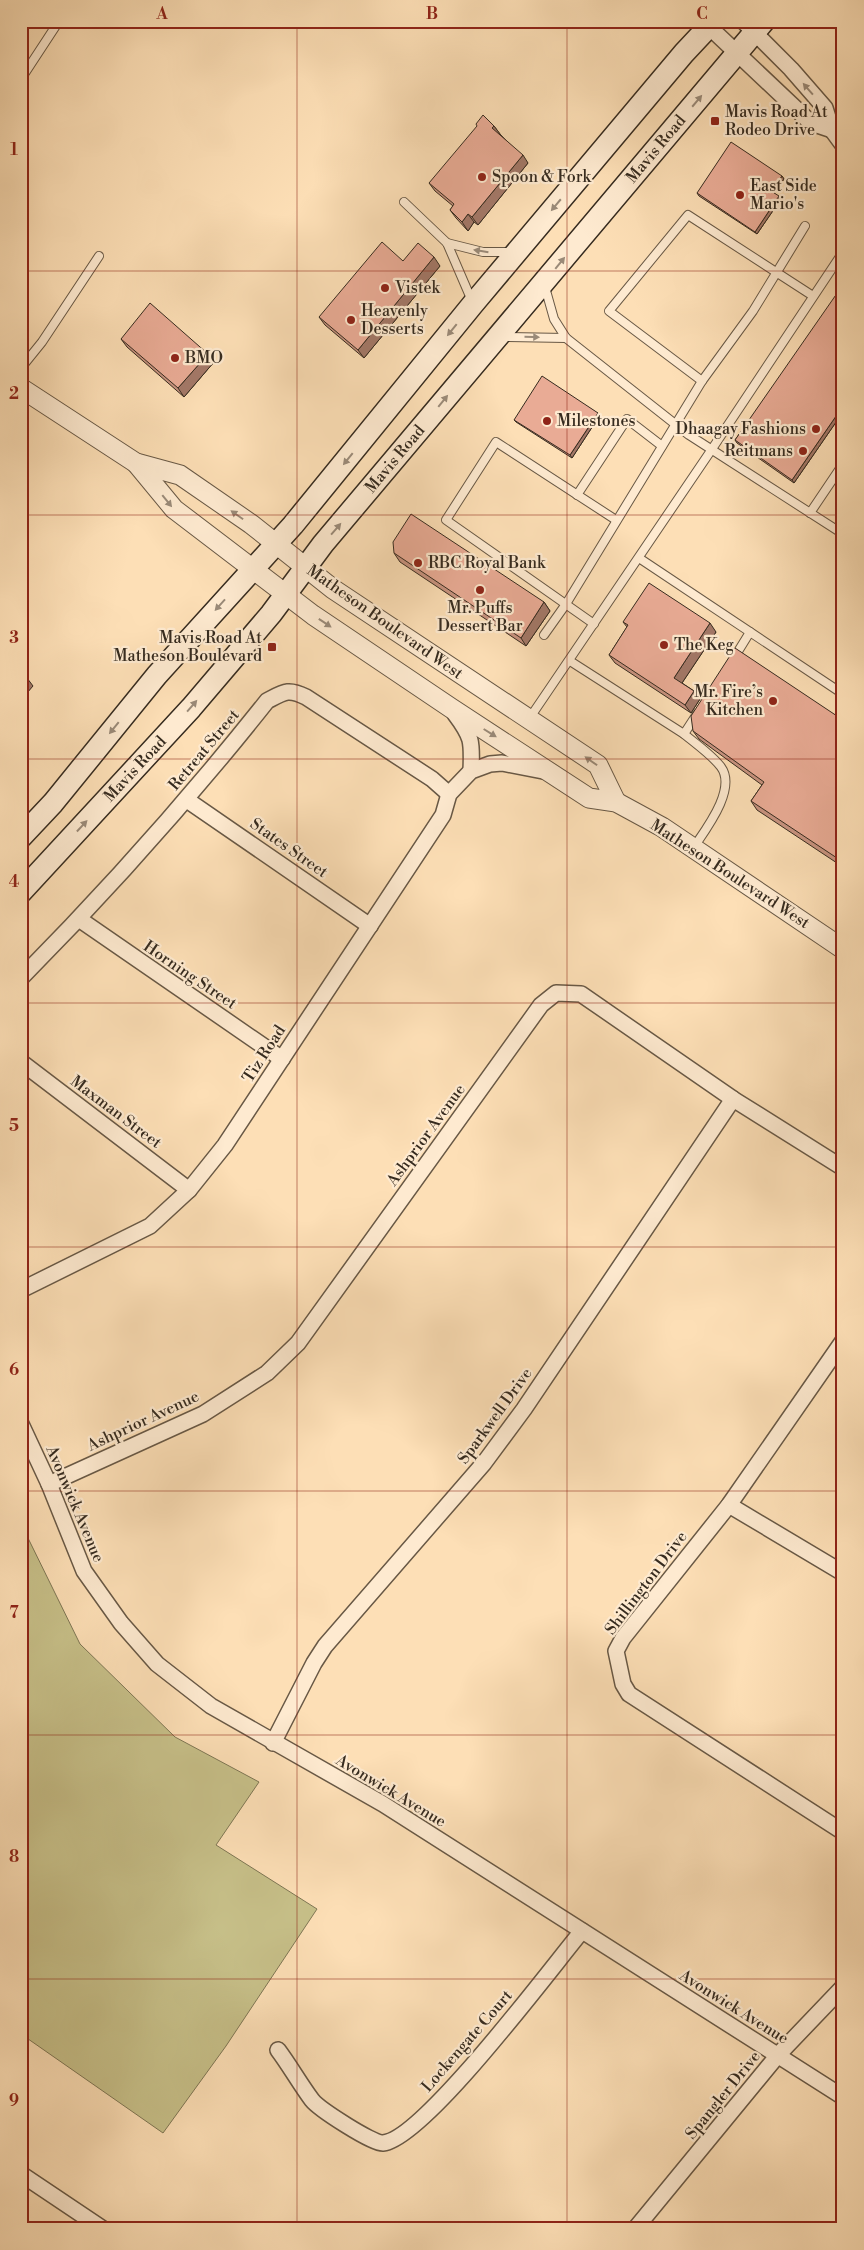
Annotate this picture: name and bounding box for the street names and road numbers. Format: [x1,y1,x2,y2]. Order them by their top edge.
street label: Mavis Road [622,111,690,187]
street label: Mavis Road [361,421,429,497]
street label: Matheson Boulevard West [303,560,467,684]
street label: Retreat Street [164,705,244,795]
street label: Mavis Road [99,732,171,806]
street label: States Street [246,814,332,882]
street label: Matheson Boulevard West [646,815,814,933]
street label: Horning Street [139,936,241,1014]
street label: Tiz Road [238,1021,290,1087]
street label: Maxman Street [67,1071,166,1153]
street label: Ashprior Avenue [382,1080,470,1191]
street label: Sparkwell Drive [453,1364,537,1468]
street label: Ashprior Avenue [83,1386,202,1456]
street label: Avonwick Avenue [41,1442,109,1565]
street label: Shillington Drive [601,1527,691,1639]
street label: Avonwick Avenue [331,1750,450,1832]
street label: Avonwick Avenue [675,1965,792,2049]
street label: Lockengate Court [417,1986,517,2096]
street label: Spangler Drive [681,2047,765,2143]

